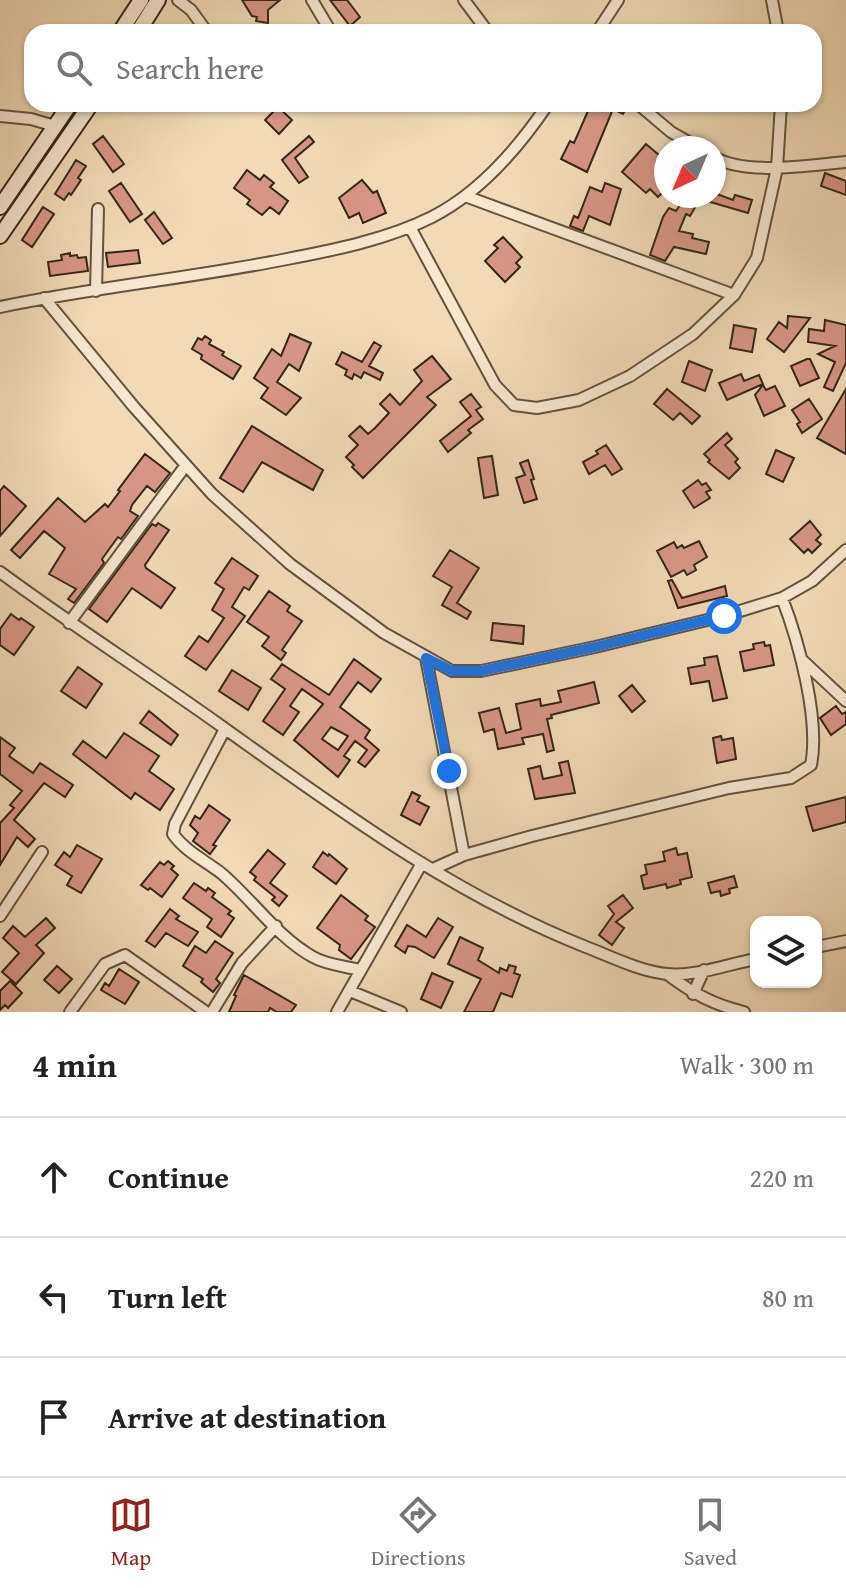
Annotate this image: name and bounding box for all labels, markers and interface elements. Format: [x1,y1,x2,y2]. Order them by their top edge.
search box [24,24,822,112]
icon: search [52,46,96,90]
text: Search here [116,46,264,90]
north arrow [654,136,726,208]
route start [706,598,742,634]
route end [431,753,467,789]
map controls [750,916,822,988]
button: layers [750,916,822,988]
text: 4 min [32,1040,117,1089]
text: Walk · 300 m [680,1045,814,1084]
icon: ahead [32,1155,76,1199]
text: Continue [108,1155,229,1199]
text: 220 m [749,1158,814,1197]
icon: left [32,1275,76,1319]
text: Turn left [108,1275,227,1319]
text: 80 m [762,1278,814,1317]
icon: arrive [32,1395,76,1439]
text: Arrive at destination [108,1395,386,1439]
tab: Map [109,1493,153,1573]
tab: Directions [371,1493,466,1573]
tab: Saved [684,1493,737,1573]

